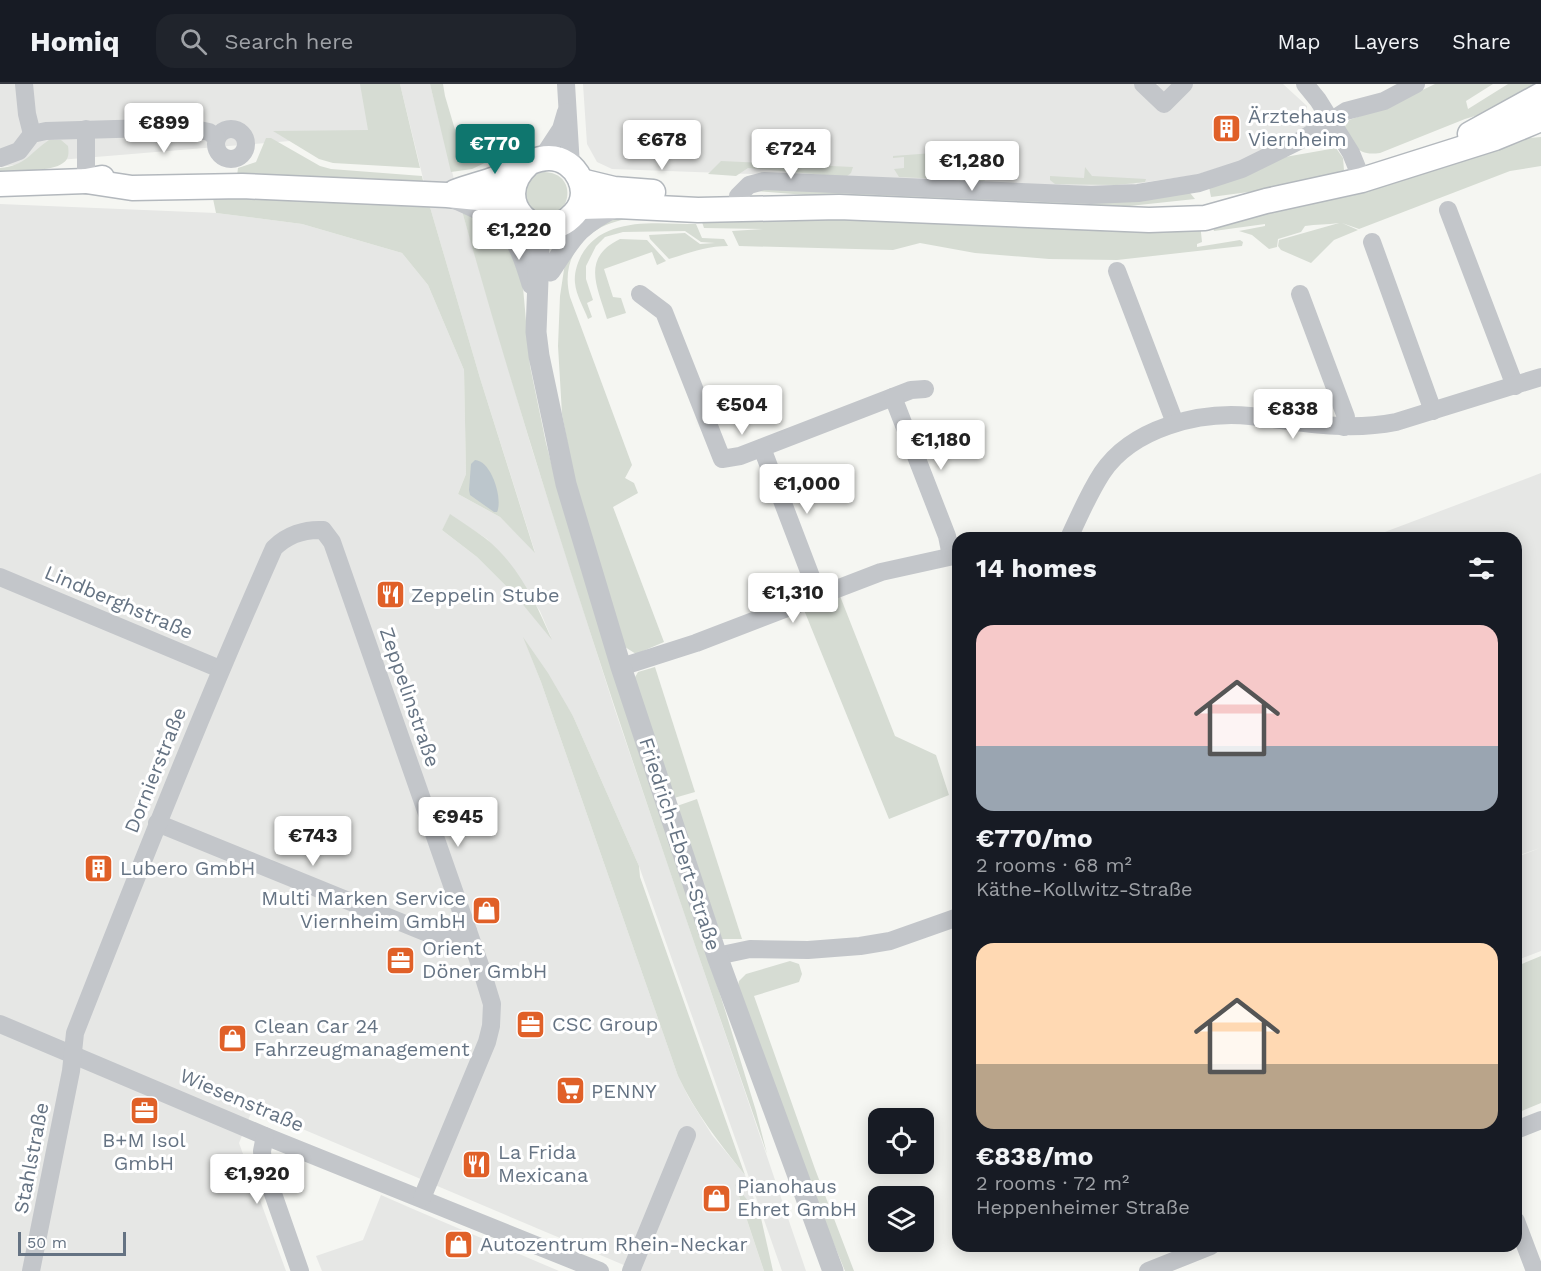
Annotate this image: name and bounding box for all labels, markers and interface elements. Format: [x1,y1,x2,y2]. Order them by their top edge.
search box [156,14,576,68]
text: Homiq [30,25,120,58]
icon: search [177,25,210,58]
text: Search here [225,29,353,54]
text: Map [1277,29,1320,54]
text: Layers [1353,29,1419,54]
text: Share [1452,29,1511,54]
pin: €899 [128,103,200,154]
place label: Ärztehaus Viernheim [1248,104,1347,151]
text: €899 [138,110,190,134]
building icon: Ärztehaus Viernheim [1211,112,1243,144]
pin: €678 [626,120,698,171]
pin: €770 [459,124,531,175]
text: €678 [637,127,687,151]
pin: €724 [755,129,827,180]
text: €770 [470,131,520,155]
text: €724 [766,136,816,160]
pin: €1,280 [923,141,1021,192]
text: €1,280 [939,148,1005,172]
pin: €1,220 [470,210,568,261]
text: €1,220 [486,217,552,241]
pin: €504 [706,385,778,436]
pin: €838 [1257,389,1329,440]
text: €504 [716,392,768,416]
text: €838 [1268,396,1318,420]
pin: €1,180 [892,420,990,471]
text: €1,180 [911,427,971,451]
pin: €1,000 [758,464,856,515]
text: €1,000 [774,471,840,495]
icon: filters [1465,552,1498,585]
text: 14 homes [976,553,1097,583]
street label: Lindberghstraße [41,560,197,644]
pin: €1,310 [744,573,842,624]
restaurant icon: Zeppelin Stube [374,579,406,611]
text: €1,310 [762,580,824,604]
place label: Zeppelin Stube [411,583,560,607]
street label: Zeppelinstraße [375,624,445,770]
icon: home [1183,664,1291,772]
street label: Dornierstraße [119,704,191,836]
street label: Friedrich-Ebert-Straße [634,734,726,954]
pin: €945 [422,797,494,848]
text: €945 [433,804,483,828]
pin: €743 [277,816,349,867]
text: €743 [288,823,338,847]
text: €770/mo [976,823,1093,853]
building icon: Lubero GmbH [83,852,115,884]
text: 2 rooms · 68 m² [976,853,1132,877]
place label: Lubero GmbH [120,856,255,880]
text: Käthe-Kollwitz-Straße [976,877,1193,901]
place label: Multi Marken Service Viernheim GmbH [261,886,466,933]
shop icon: Multi Marken Service Viernheim GmbH [471,894,503,926]
place label: Orient Döner GmbH [422,936,547,983]
office icon: Orient Döner GmbH [385,944,417,976]
icon: home [1183,982,1291,1090]
office icon: CSC Group [515,1008,547,1040]
place label: CSC Group [552,1012,658,1036]
place label: Clean Car 24 Fahrzeugmanagement [254,1014,470,1061]
shop icon: Clean Car 24 Fahrzeugmanagement [217,1022,249,1054]
street label: Wiesenstraße [176,1063,308,1137]
supermarket icon: PENNY [554,1075,586,1107]
place label: PENNY [591,1079,657,1103]
office icon: B+M Isol GmbH [128,1094,160,1126]
street label: Stahlstraße [8,1100,54,1216]
map controls [868,1108,934,1252]
button: locate [868,1108,934,1174]
place label: B+M Isol GmbH [102,1128,186,1175]
place label: La Frida Mexicana [498,1140,588,1187]
text: €838/mo [976,1141,1093,1171]
restaurant icon: La Frida Mexicana [461,1148,493,1180]
pin: €1,920 [208,1154,306,1205]
text: €1,920 [224,1161,290,1185]
text: 2 rooms · 72 m² [976,1171,1129,1195]
place label: Pianohaus Ehret GmbH [737,1174,857,1221]
shop icon: Pianohaus Ehret GmbH [700,1182,732,1214]
button: layers [868,1186,934,1252]
text: Heppenheimer Straße [976,1195,1190,1219]
shop icon: Autozentrum Rhein-Neckar [443,1228,475,1260]
scale bar [18,1229,126,1256]
place label: Autozentrum Rhein-Neckar [480,1232,748,1256]
text: 50 m [27,1233,67,1252]

